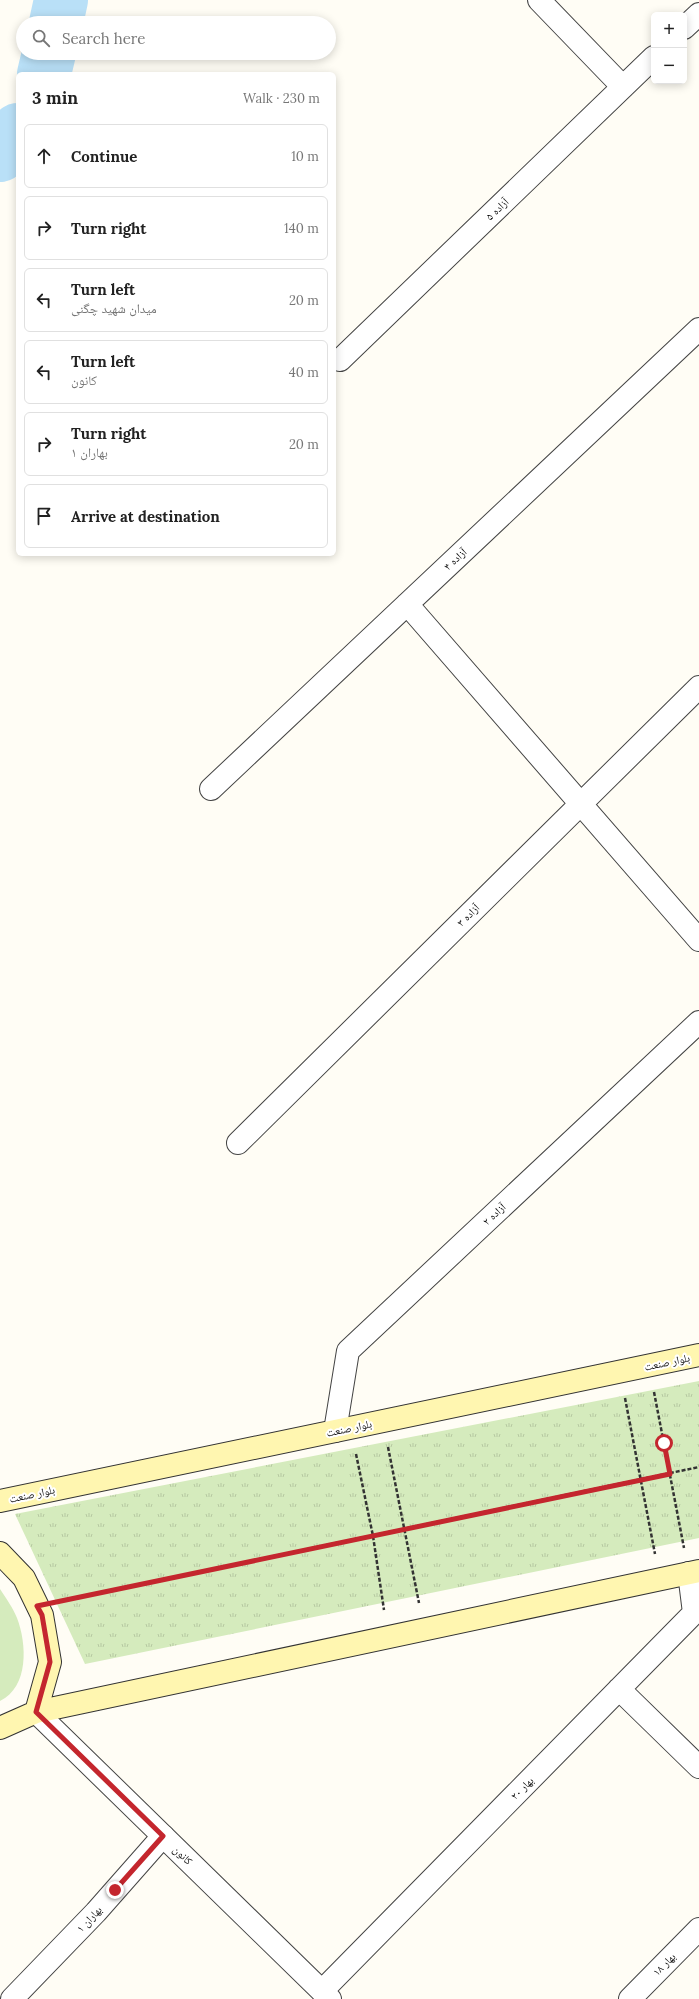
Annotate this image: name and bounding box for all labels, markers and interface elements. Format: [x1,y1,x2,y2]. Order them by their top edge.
map controls [651,12,687,84]
button: + [651,12,687,48]
search box [16,16,336,60]
icon: search [30,27,52,49]
text: Search here [62,29,145,48]
button: − [651,48,687,84]
text: 3 min [32,87,78,109]
text: Walk · 230 m [243,90,320,107]
icon: ahead [33,145,55,167]
text: Continue [71,147,137,166]
text: 10 m [291,148,319,165]
street label: آزاده ۵ [483,195,511,223]
icon: right [33,217,55,239]
text: Turn right [71,219,147,238]
text: 140 m [284,220,319,237]
text: Turn left [71,280,135,299]
icon: left [33,289,55,311]
text: 20 m [289,292,319,309]
text: میدان شهید چگنی [71,300,157,317]
text: Turn left [71,352,135,371]
icon: left [33,361,55,383]
text: 40 m [289,364,319,381]
text: کانون [71,372,97,389]
text: Turn right [71,424,147,443]
icon: right [33,433,55,455]
text: 20 m [289,436,319,453]
text: بهاران ۱ [71,444,108,461]
icon: arrive [33,505,55,527]
text: Arrive at destination [71,507,220,526]
street label: آزاده ۴ [441,545,470,573]
street label: آزاده ۳ [454,901,482,929]
street label: آزاده ۲ [480,1200,509,1228]
street label: بلوار صنعت [643,1350,691,1374]
street label: بلوار صنعت [325,1416,373,1440]
route start [655,1434,673,1452]
street label: بلوار صنعت [8,1482,56,1506]
street label: بهار ۲۰ [507,1773,537,1803]
street label: کانون [170,1842,196,1868]
route end [106,1881,124,1899]
street label: بهاران ۱ [73,1903,105,1935]
street label: بهار ۱۸ [649,1949,679,1979]

